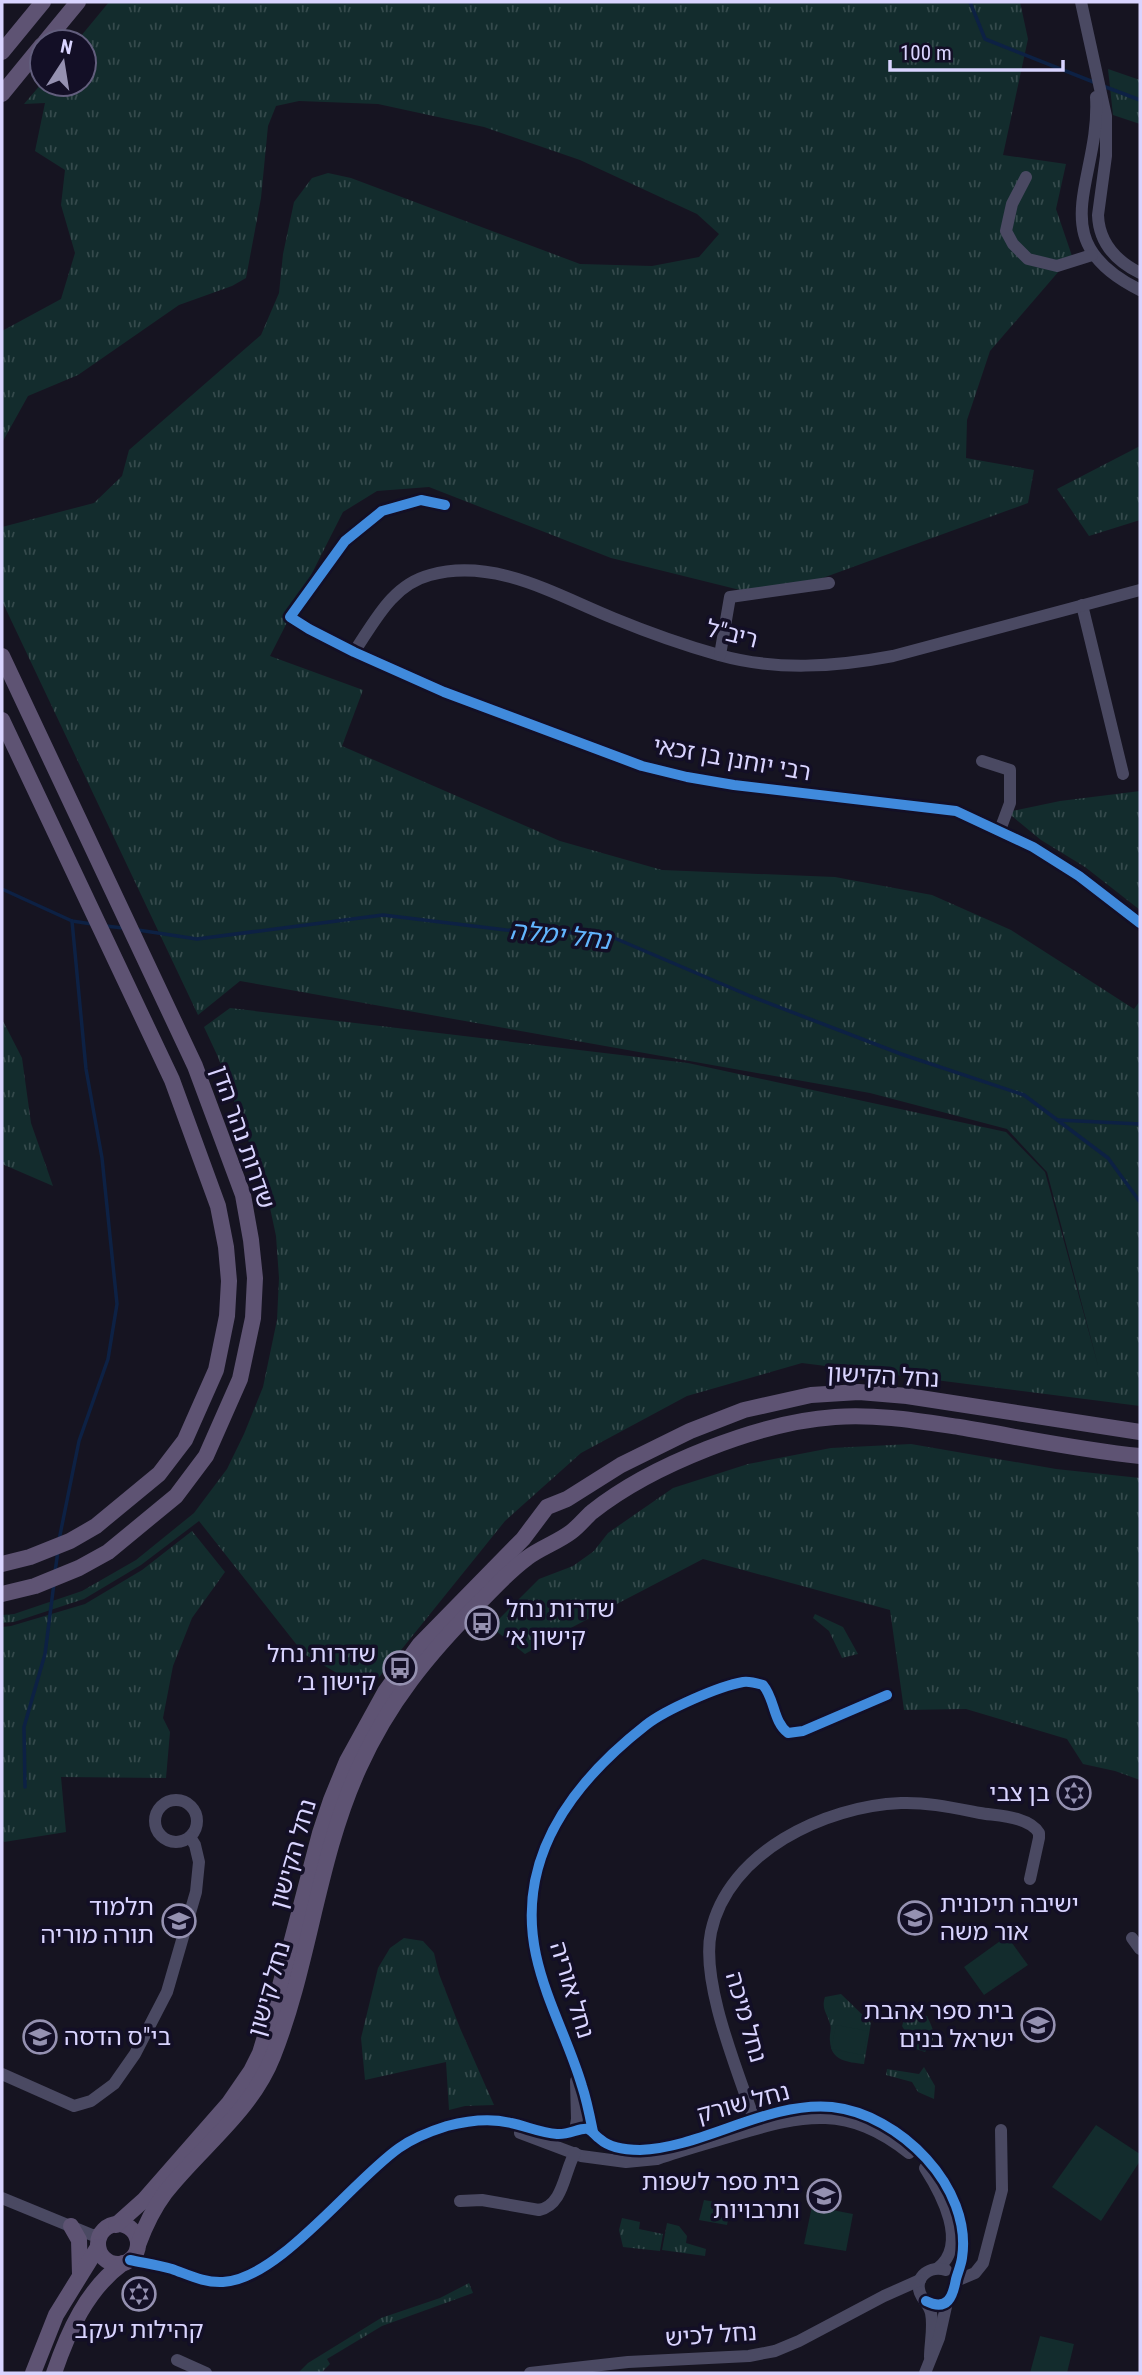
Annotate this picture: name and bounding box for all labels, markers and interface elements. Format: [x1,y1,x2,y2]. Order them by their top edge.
north arrow [28,28,98,98]
scale bar [890,28,1063,72]
text: N [58,34,75,59]
text: 100 m [900,41,952,65]
street label: ריב"ל [703,614,761,654]
street label: רבי יוחנן בן זכאי [651,731,813,787]
water label: נחל ימלה [508,915,614,955]
street label: שדרות נהר הדן [205,1062,281,1212]
street label: נחל הקישון [826,1359,940,1393]
place label: שדרות נחל קישון א׳ [506,1595,615,1651]
bus stop icon: שדרות נחל קישון א׳ [463,1604,501,1642]
place label: שדרות נחל קישון ב׳ [267,1640,376,1696]
bus stop icon: שדרות נחל קישון ב׳ [381,1649,419,1687]
synagogue icon: בן צבי [1055,1774,1093,1812]
place label: בן צבי [989,1779,1050,1807]
street label: נחל הקישון [264,1796,322,1912]
place label: ישיבה תיכונית אור משה [940,1890,1079,1946]
place label: תלמוד תורה מוריה [41,1893,154,1949]
school or university icon: ישיבה תיכונית אור משה [896,1899,934,1937]
school or university icon: תלמוד תורה מוריה [160,1902,198,1940]
street label: נחל קישון [242,1938,296,2040]
street label: נחל אוריה [544,1938,600,2042]
street label: נחל מיכה [720,1968,772,2066]
place label: בית ספר אהבת ישראל בנים [864,1997,1014,2053]
school or university icon: בית ספר אהבת ישראל בנים [1019,2006,1057,2044]
school or university icon: בי"ס הדסה [21,2018,59,2056]
place label: בי"ס הדסה [64,2023,171,2051]
street label: נחל שורק [693,2077,793,2129]
place label: בית ספר לשפות ותרבויות [642,2168,800,2224]
school or university icon: בית ספר לשפות ותרבויות [805,2177,843,2215]
synagogue icon: קהילות יעקב [120,2275,158,2313]
place label: קהילות יעקב [75,2316,203,2344]
street label: נחל לכיש [664,2318,758,2352]

